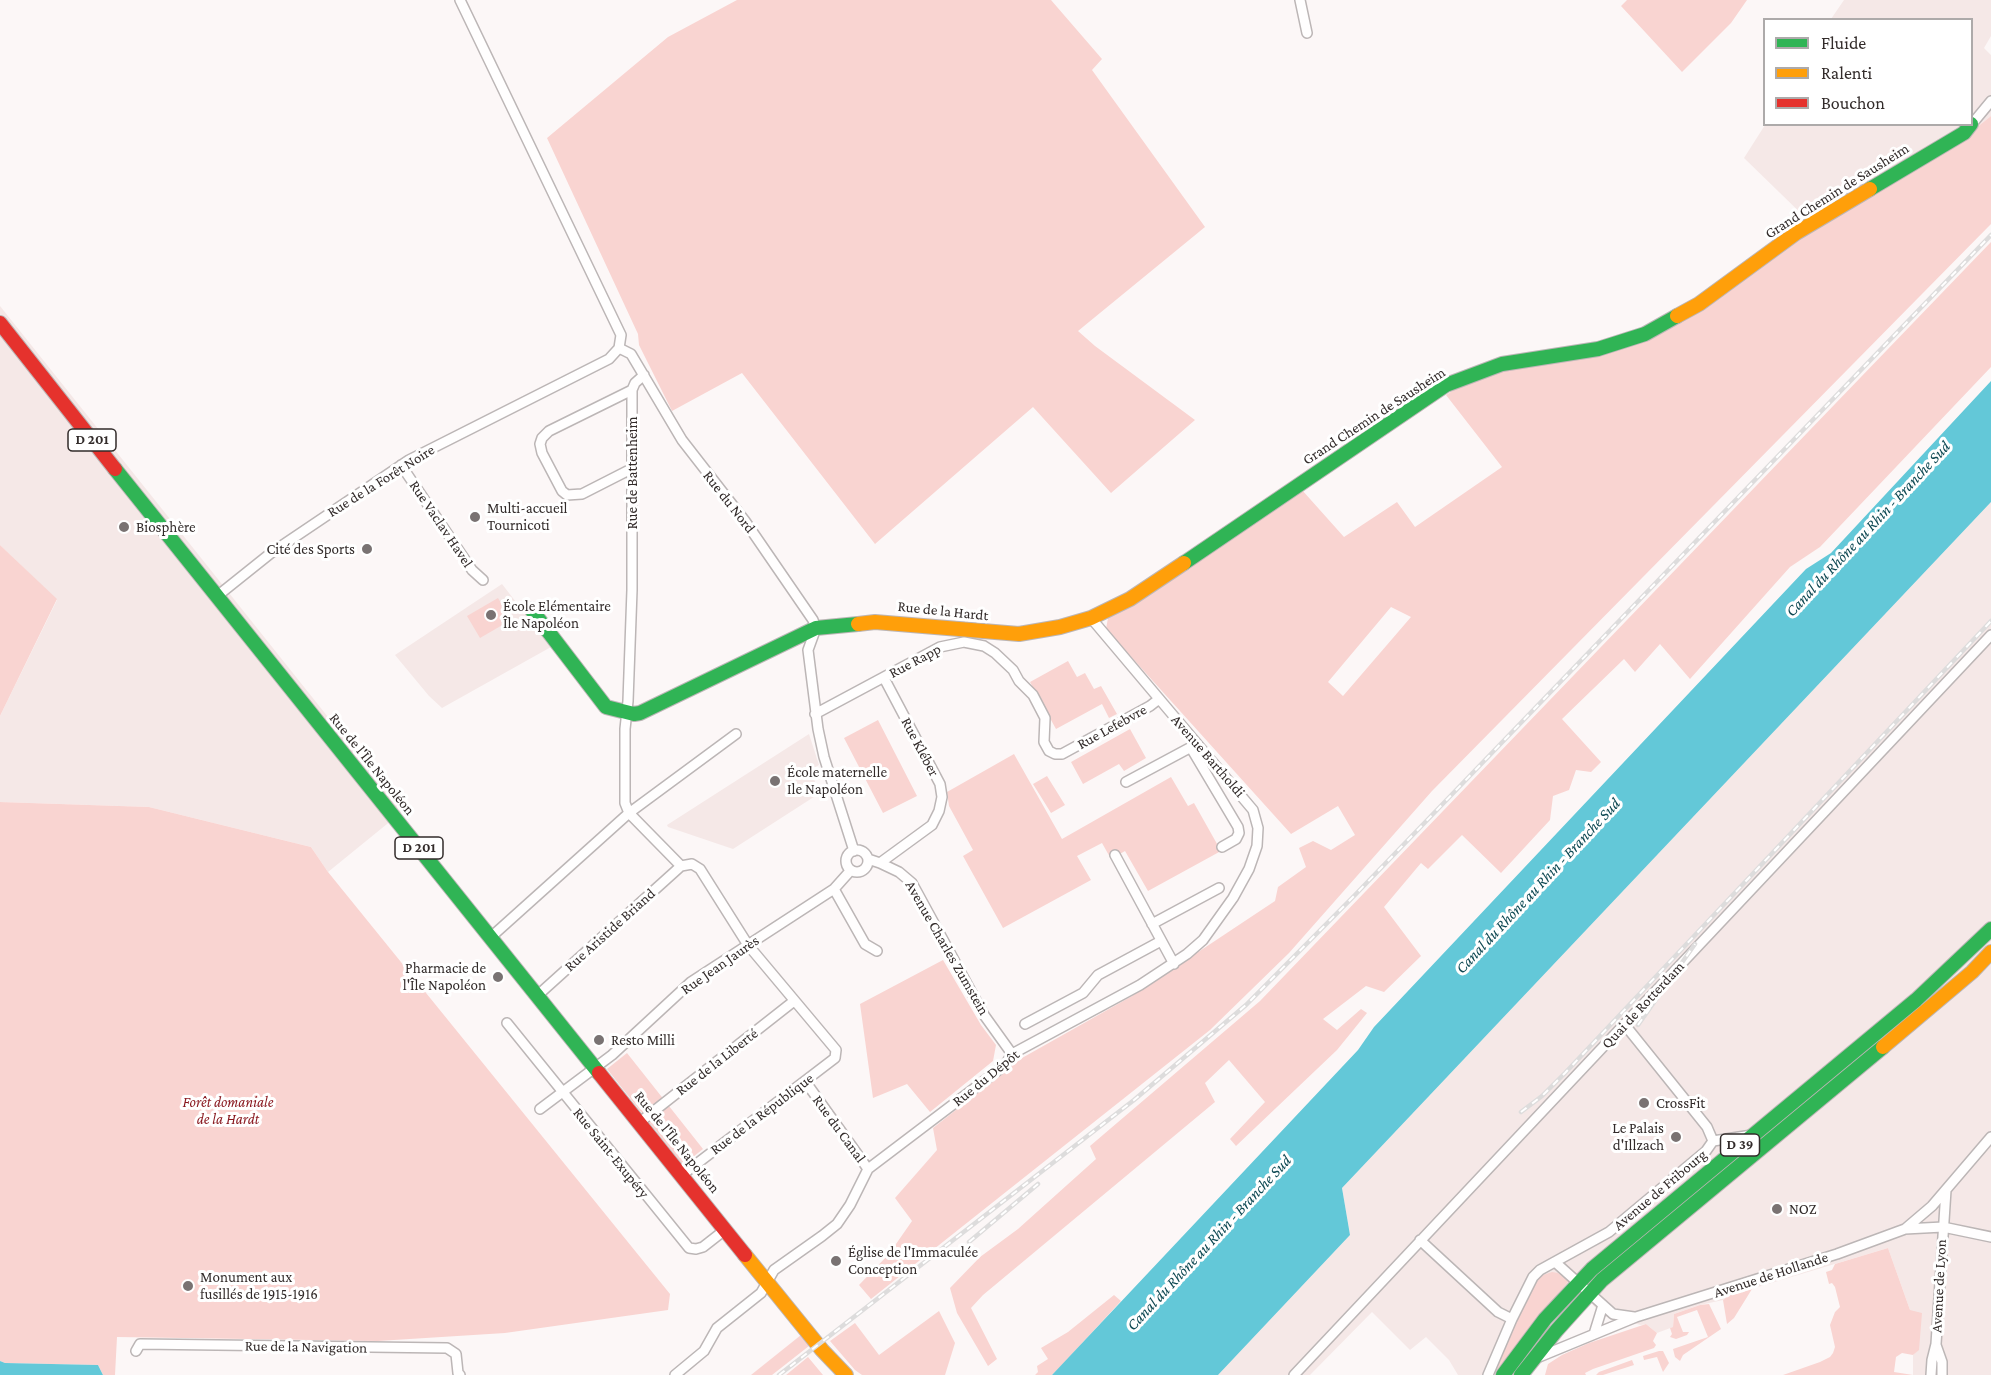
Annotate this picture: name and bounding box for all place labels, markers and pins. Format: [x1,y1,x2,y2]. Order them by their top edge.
place label: Multi-accueil Tournicoti [487,499,568,534]
marker: Multi-accueil Tournicoti [468,510,482,524]
place label: Biosphère [136,518,196,536]
marker: Biosphère [117,520,131,534]
place label: Cité des Sports [266,540,355,558]
marker: Cité des Sports [360,542,374,556]
place label: École Elémentaire Île Napoléon [503,597,611,632]
marker: École Elémentaire Île Napoléon [484,608,498,622]
place label: École maternelle Ile Napoléon [787,763,887,798]
marker: École maternelle Ile Napoléon [768,774,782,788]
place label: Pharmacie de l'Île Napoléon [403,959,486,994]
marker: Pharmacie de l'Île Napoléon [491,970,505,984]
place label: Resto Milli [611,1031,675,1049]
marker: Resto Milli [592,1033,606,1047]
place label: CrossFit [1656,1094,1705,1112]
marker: CrossFit [1637,1096,1651,1110]
place label: Le Palais d'Illzach [1612,1119,1664,1154]
marker: Le Palais d'Illzach [1669,1130,1683,1144]
place label: NOZ [1789,1200,1817,1218]
marker: NOZ [1770,1202,1784,1216]
place label: Église de l'Immaculée Conception [848,1243,978,1278]
marker: Église de l'Immaculée Conception [829,1254,843,1268]
place label: Monument aux fusillés de 1915-1916 [200,1268,318,1303]
marker: Monument aux fusillés de 1915-1916 [181,1279,195,1293]

